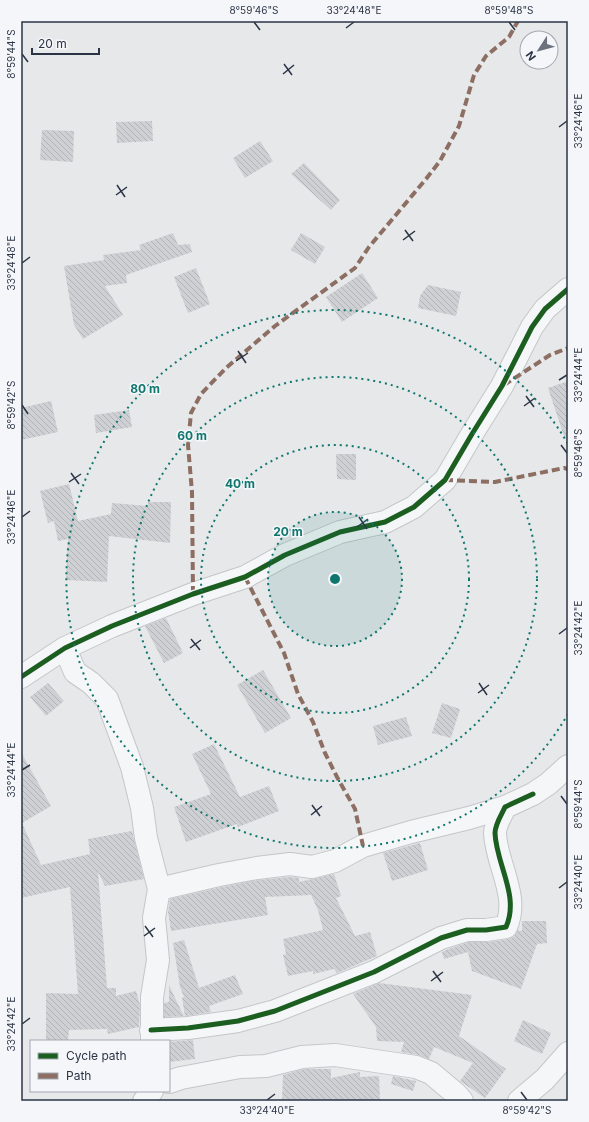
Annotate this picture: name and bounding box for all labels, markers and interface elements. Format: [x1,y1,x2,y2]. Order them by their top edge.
text: 8°59'46"S [230,4,278,16]
text: 33°24'48"E [327,4,381,16]
text: 8°59'48"S [485,4,533,16]
text: 8°59'44"S [5,29,17,79]
scale bar [32,30,99,56]
north arrow [519,30,559,70]
text: 20 m [38,36,67,51]
text: N [523,48,539,63]
text: 33°24'46"E [572,94,584,148]
text: 33°24'48"E [5,236,17,290]
text: 33°24'44"E [572,347,584,403]
text: 8°59'42"S [5,381,17,429]
text: 80 m [130,381,160,396]
text: 60 m [177,428,207,443]
text: 8°59'46"S [572,429,584,477]
text: 40 m [225,476,255,491]
text: 33°24'46"E [5,490,17,544]
text: 20 m [273,524,303,539]
centre of rings [328,572,342,586]
text: 33°24'42"E [572,601,584,655]
text: 33°24'44"E [5,742,17,798]
text: 8°59'44"S [572,779,584,829]
text: 33°24'40"E [572,855,584,909]
text: 33°24'42"E [5,997,17,1051]
legend [30,1040,170,1092]
text: Cycle path [66,1048,127,1063]
text: Path [66,1068,91,1083]
text: 33°24'40"E [240,1104,294,1116]
text: 8°59'42"S [503,1104,551,1116]

